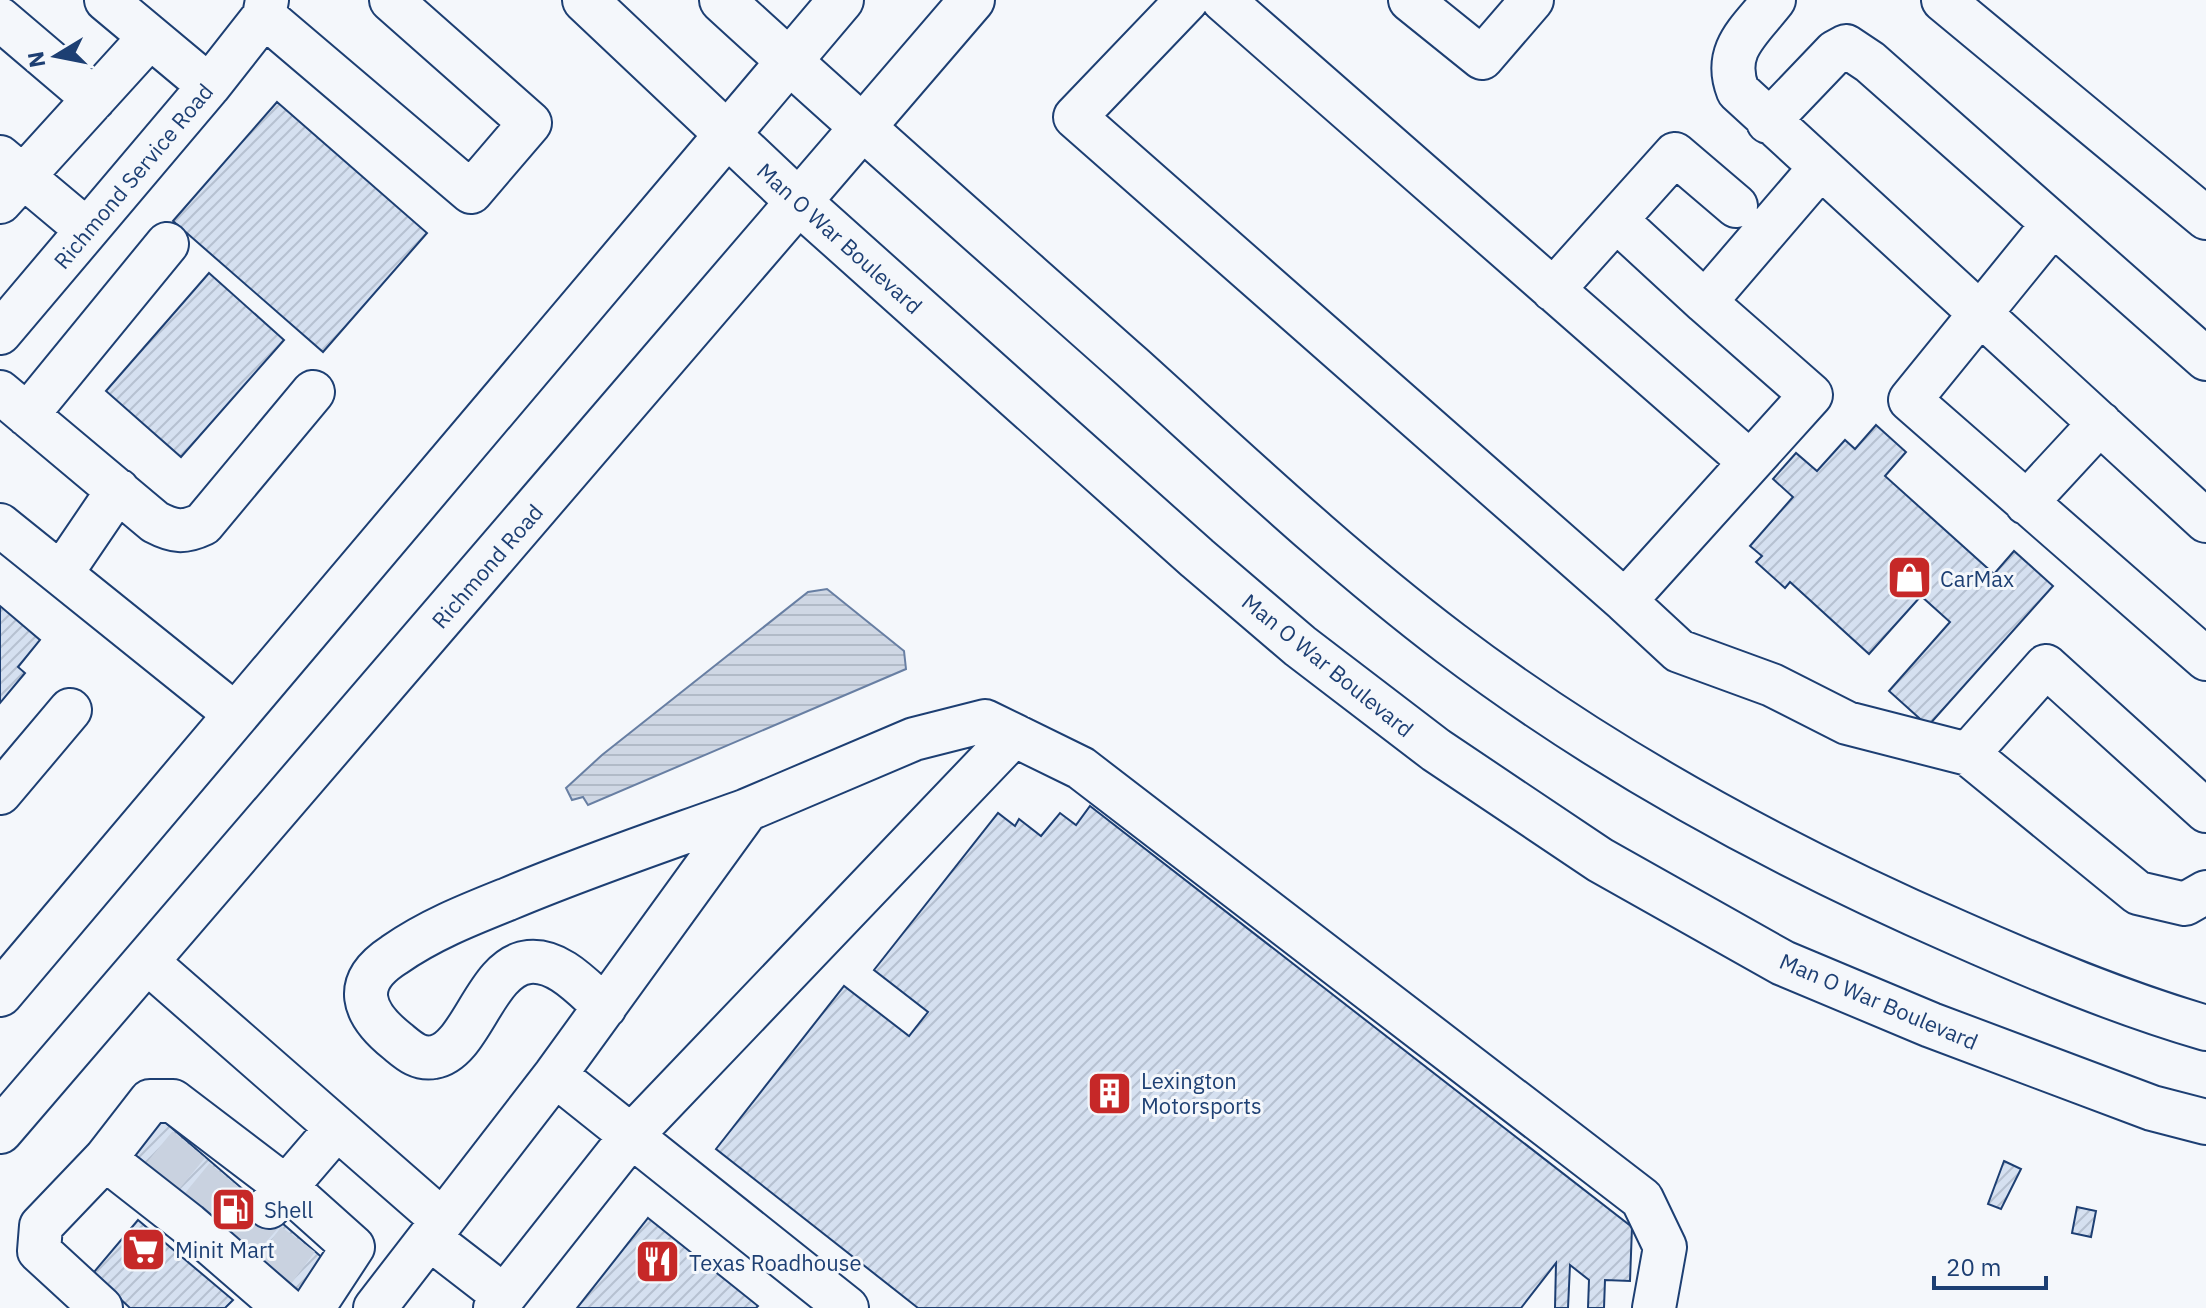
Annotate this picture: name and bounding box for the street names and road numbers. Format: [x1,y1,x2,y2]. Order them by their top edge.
street label: Richmond Service Road [47,77,219,275]
street label: Man O War Boulevard [751,156,929,320]
street label: Richmond Road [425,498,549,634]
street label: Man O War Boulevard [1236,587,1420,743]
street label: Man O War Boulevard [1775,946,1983,1056]

